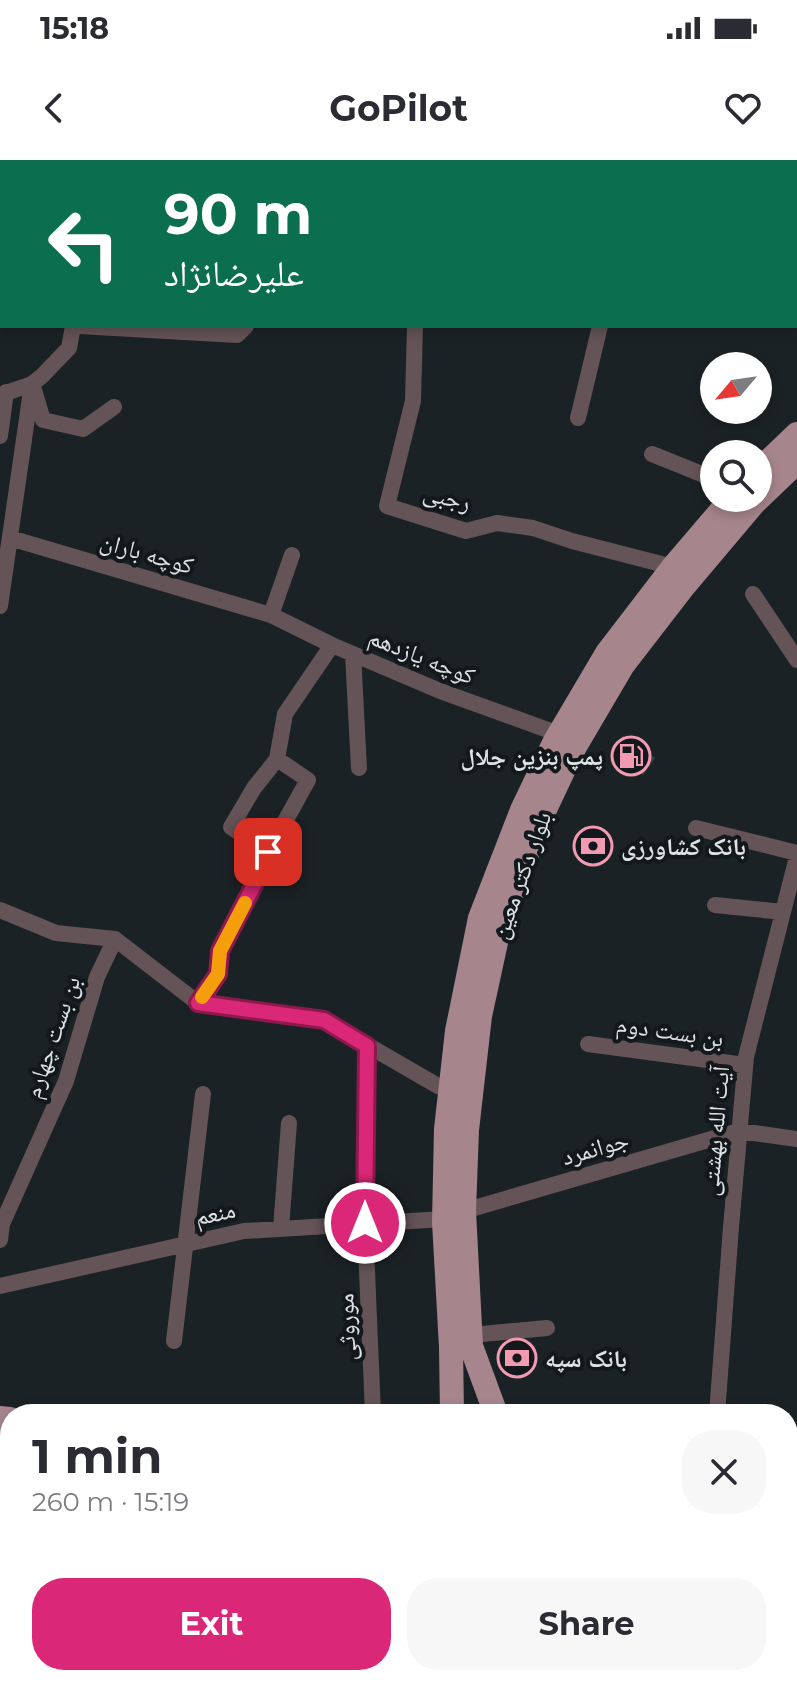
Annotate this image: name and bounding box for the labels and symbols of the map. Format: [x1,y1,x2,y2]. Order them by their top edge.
north arrow [700,352,772,424]
street label: رجبی [420,477,474,517]
street label: کوچه باران [97,526,197,580]
street label: کوچه یازدهم [364,622,479,692]
fuel station icon: پمپ بنزین جلال [610,735,652,777]
place label: پمپ بنزین جلال [461,742,603,771]
street label: بلوار دکتر معین [485,808,557,942]
pin [234,818,302,886]
bank icon: بانک کشاورزی [572,825,614,867]
place label: بانک کشاورزی [621,832,746,861]
street label: بن بست چهارم [18,972,88,1102]
street label: بن بست دوم [614,1009,726,1055]
street label: آیت الله بهشتی [695,1064,735,1197]
street label: جوانمرد [558,1125,632,1171]
position arrow [323,1181,407,1265]
street label: منعم [192,1195,238,1233]
street label: موروثی [330,1293,362,1361]
bank icon: بانک سپه [496,1337,538,1379]
place label: بانک سپه [545,1344,627,1373]

